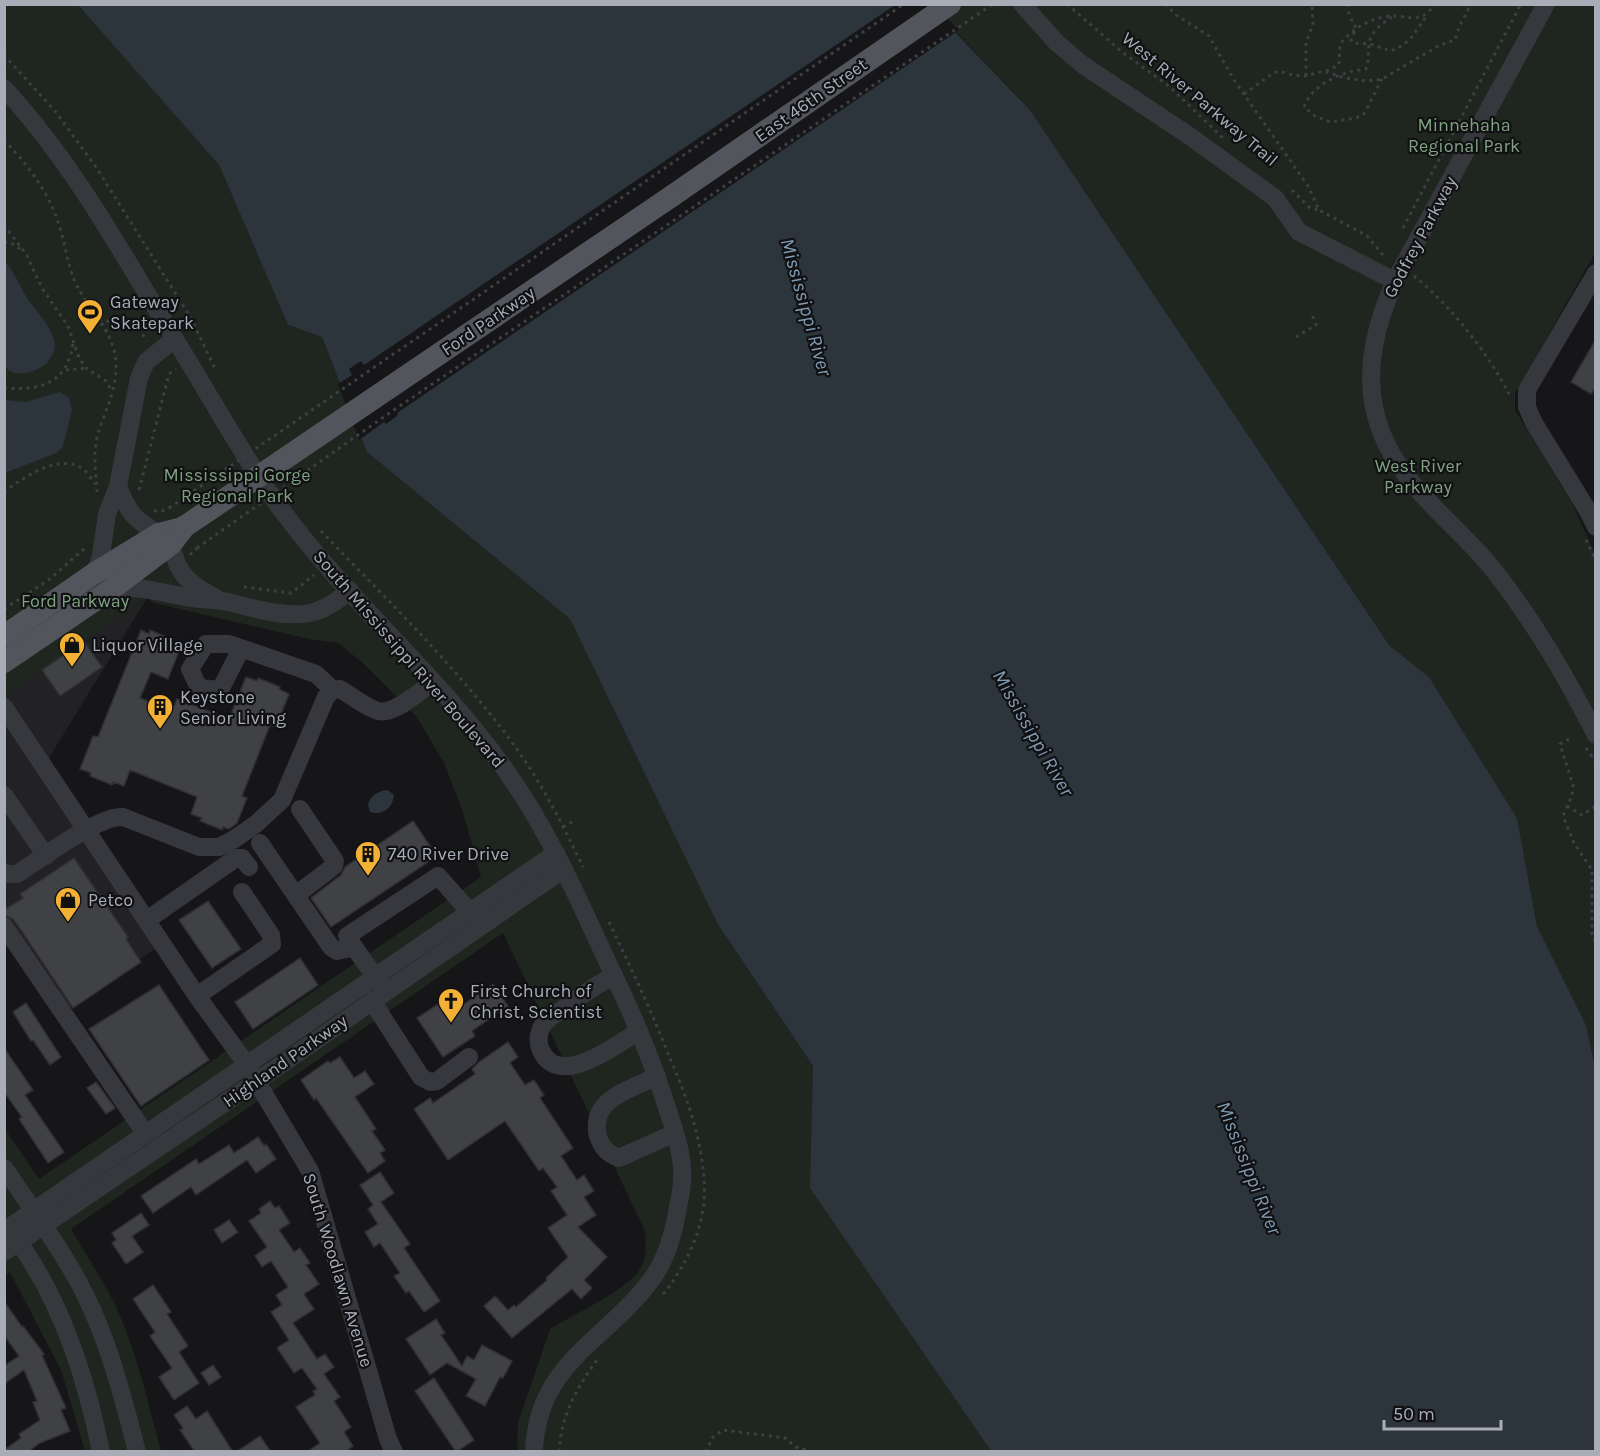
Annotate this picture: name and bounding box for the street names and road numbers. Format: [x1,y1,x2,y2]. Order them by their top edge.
street label: West River Parkway Trail [1117,27,1283,171]
street label: East 46th Street [751,53,872,147]
street label: Godfrey Parkway [1379,172,1462,302]
street label: Ford Parkway [437,281,539,360]
street label: South Mississippi River Boulevard [308,546,510,772]
street label: Highland Parkway [218,1009,352,1112]
street label: South Woodlawn Avenue [298,1170,378,1370]

